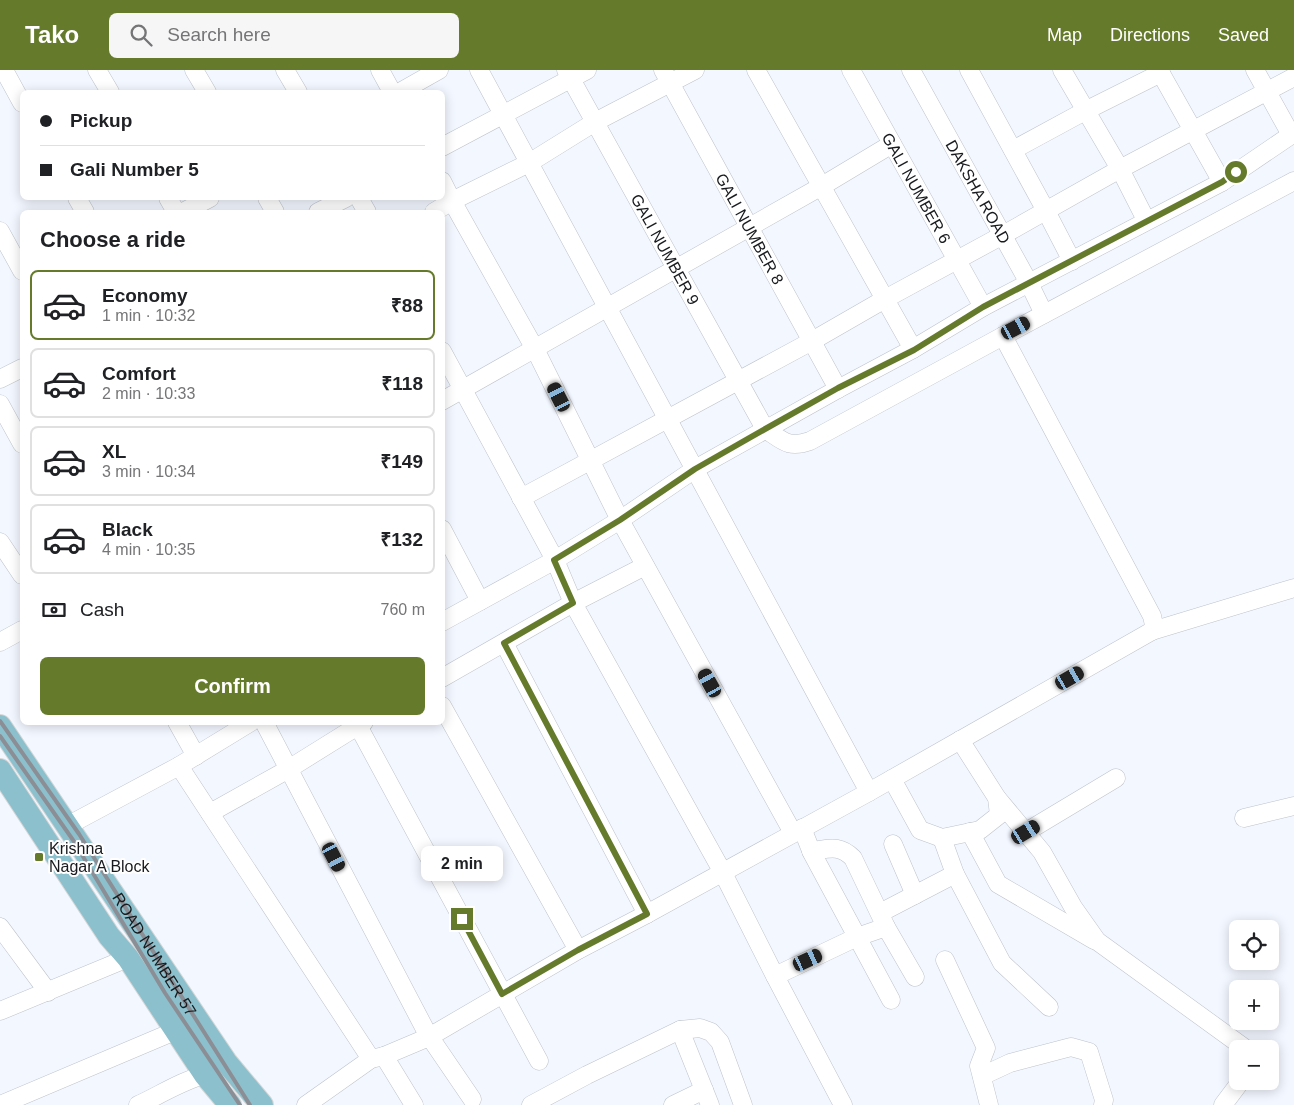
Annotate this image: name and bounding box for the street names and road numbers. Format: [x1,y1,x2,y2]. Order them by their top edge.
street label: GALI NUMBER 6 [879,130,954,246]
street label: DAKSHA ROAD [943,137,1014,246]
street label: GALI NUMBER 8 [713,170,787,287]
street label: GALI NUMBER 9 [628,191,703,308]
street label: ROAD NUMBER 57 [110,889,200,1019]

